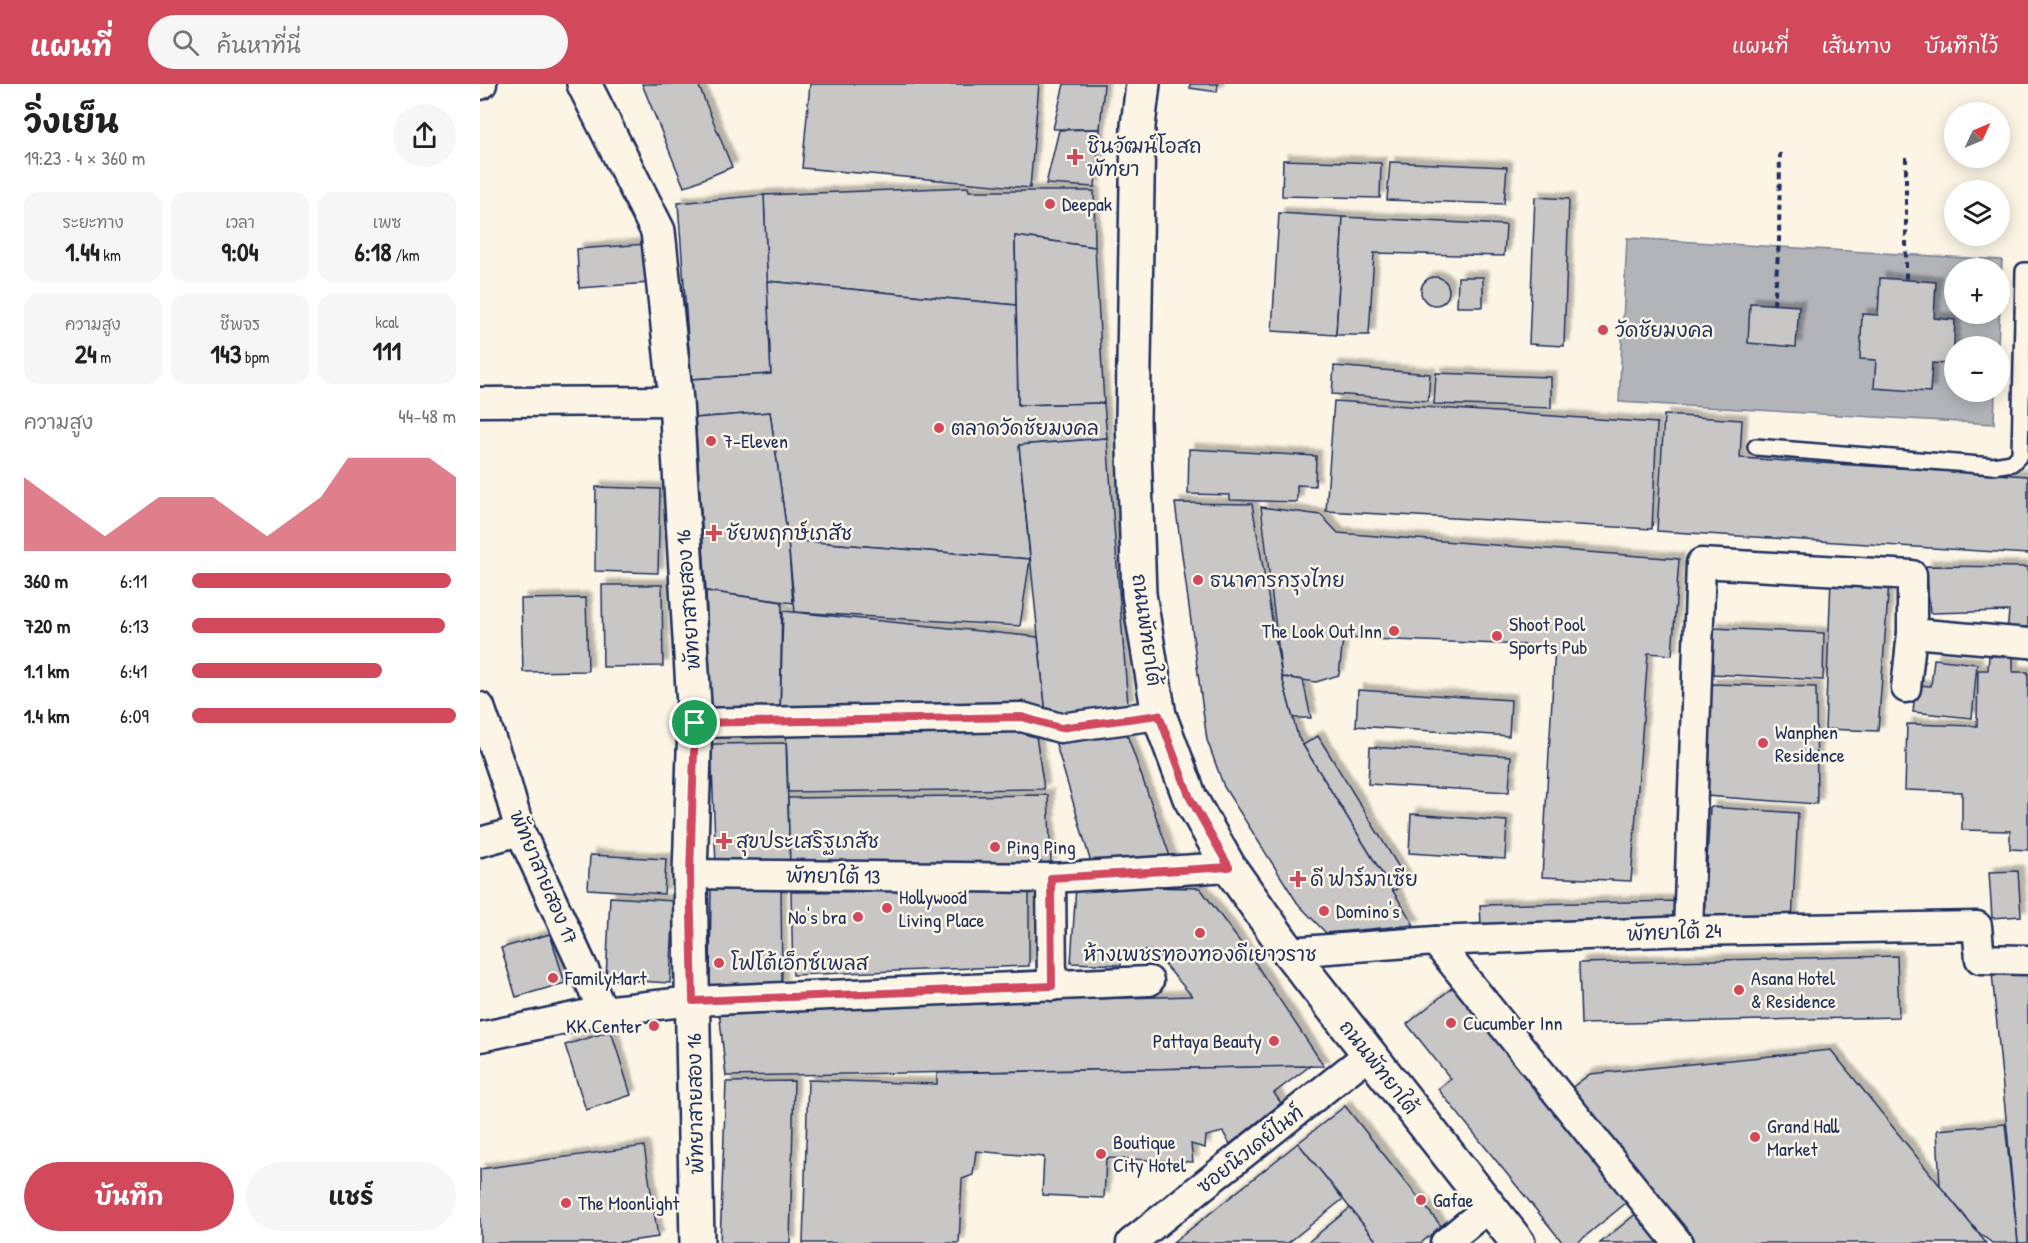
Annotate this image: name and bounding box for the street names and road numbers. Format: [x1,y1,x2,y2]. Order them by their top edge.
street label: พัทยาสายสอง 16 [669,529,706,672]
street label: ถนนพัทยาใต้ [1126,572,1169,688]
street label: พัทยาสายสอง 17 [504,806,585,948]
street label: พัทยาใต้ 13 [786,861,881,890]
street label: พัทยาใต้ 24 [1626,916,1722,947]
street label: ถนนพัทยาใต้ [1334,1014,1425,1120]
street label: พัทยาสายสอง 16 [680,1033,709,1175]
street label: ซอยนิวเดย์ไนท์ [1191,1098,1309,1199]

